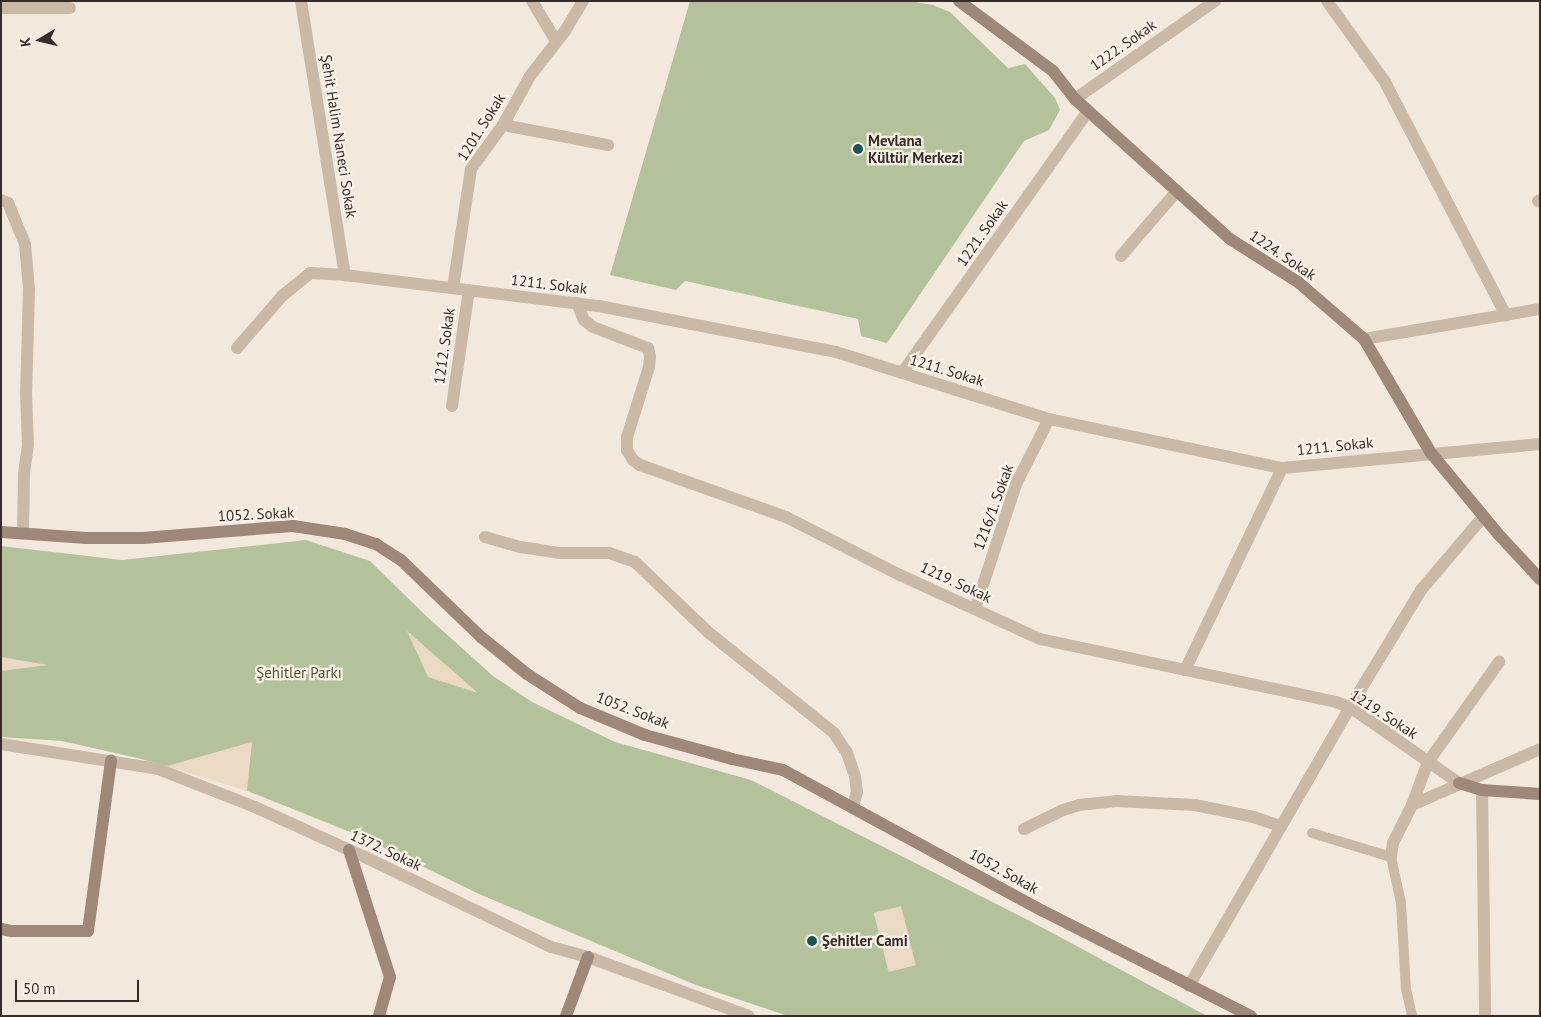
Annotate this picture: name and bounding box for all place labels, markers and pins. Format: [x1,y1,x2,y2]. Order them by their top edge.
place label: Mevlana Kültür Merkezi [868,131,963,166]
marker: Mevlana Kültür Merkezi [852,143,864,155]
place label: Şehitler Cami [822,932,908,950]
marker: Şehitler Cami [806,935,818,947]

